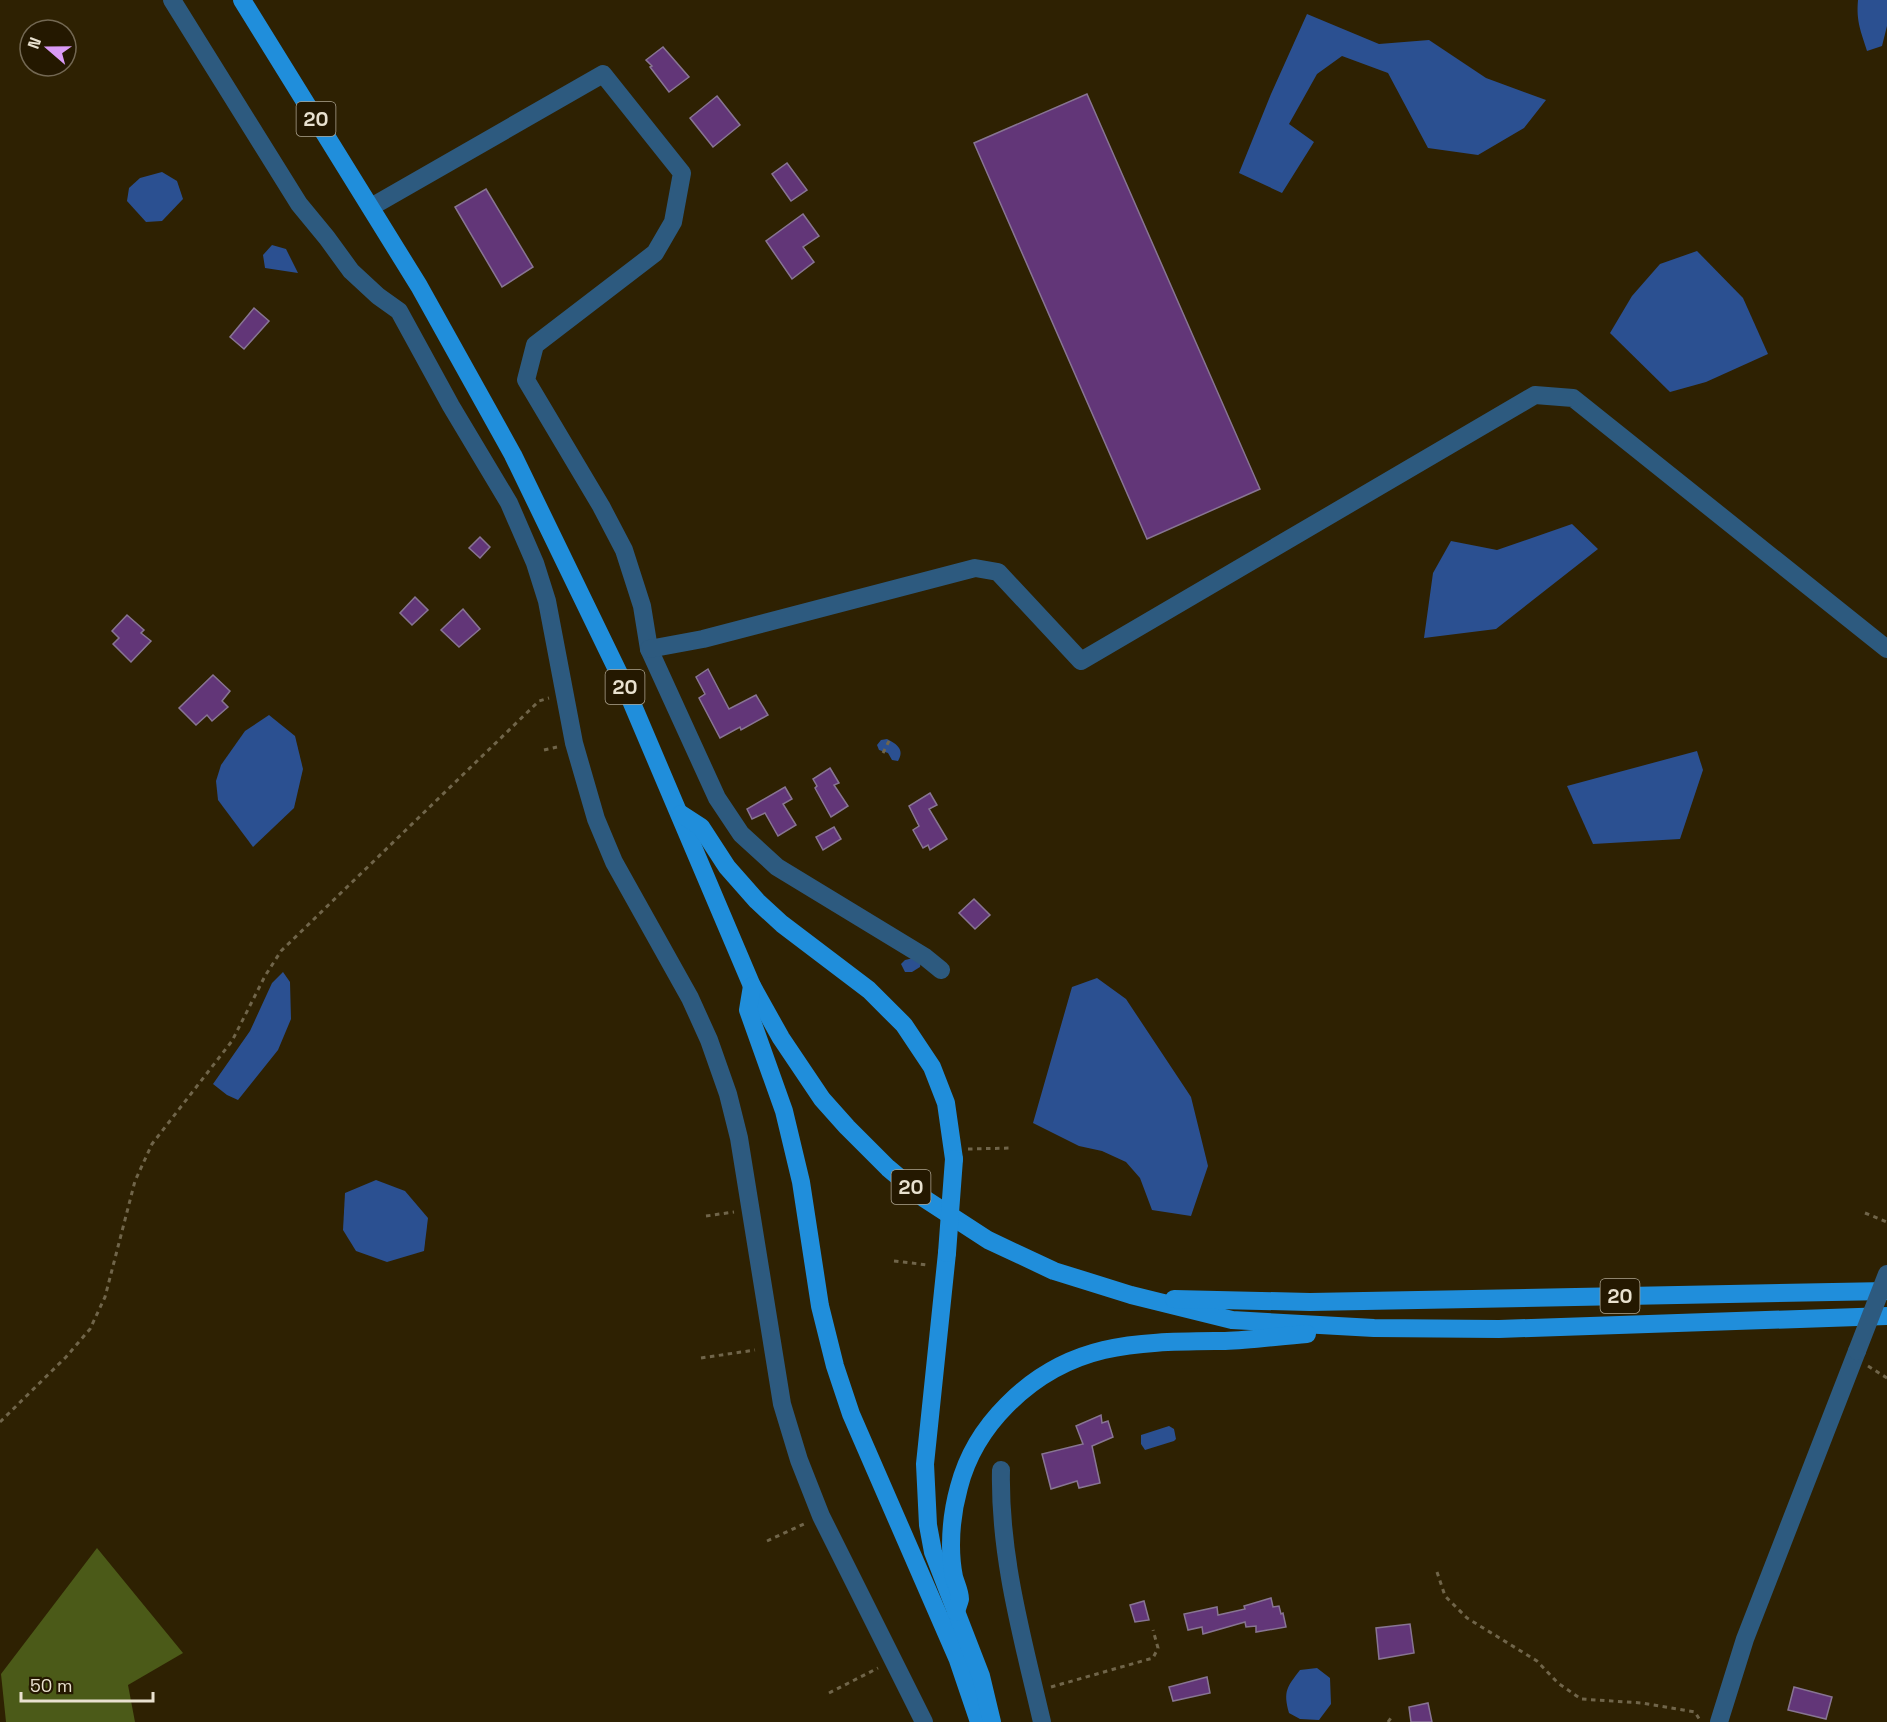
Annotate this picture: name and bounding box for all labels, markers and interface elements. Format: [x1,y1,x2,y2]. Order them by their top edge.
north arrow [18,18,78,78]
text: N [23,34,46,52]
road number: 20 [296,102,336,136]
road number: 20 [606,670,644,704]
road number: 20 [892,1170,930,1204]
road number: 20 [1600,1279,1640,1313]
scale bar [21,1665,153,1703]
text: 50 m [30,1674,72,1697]

